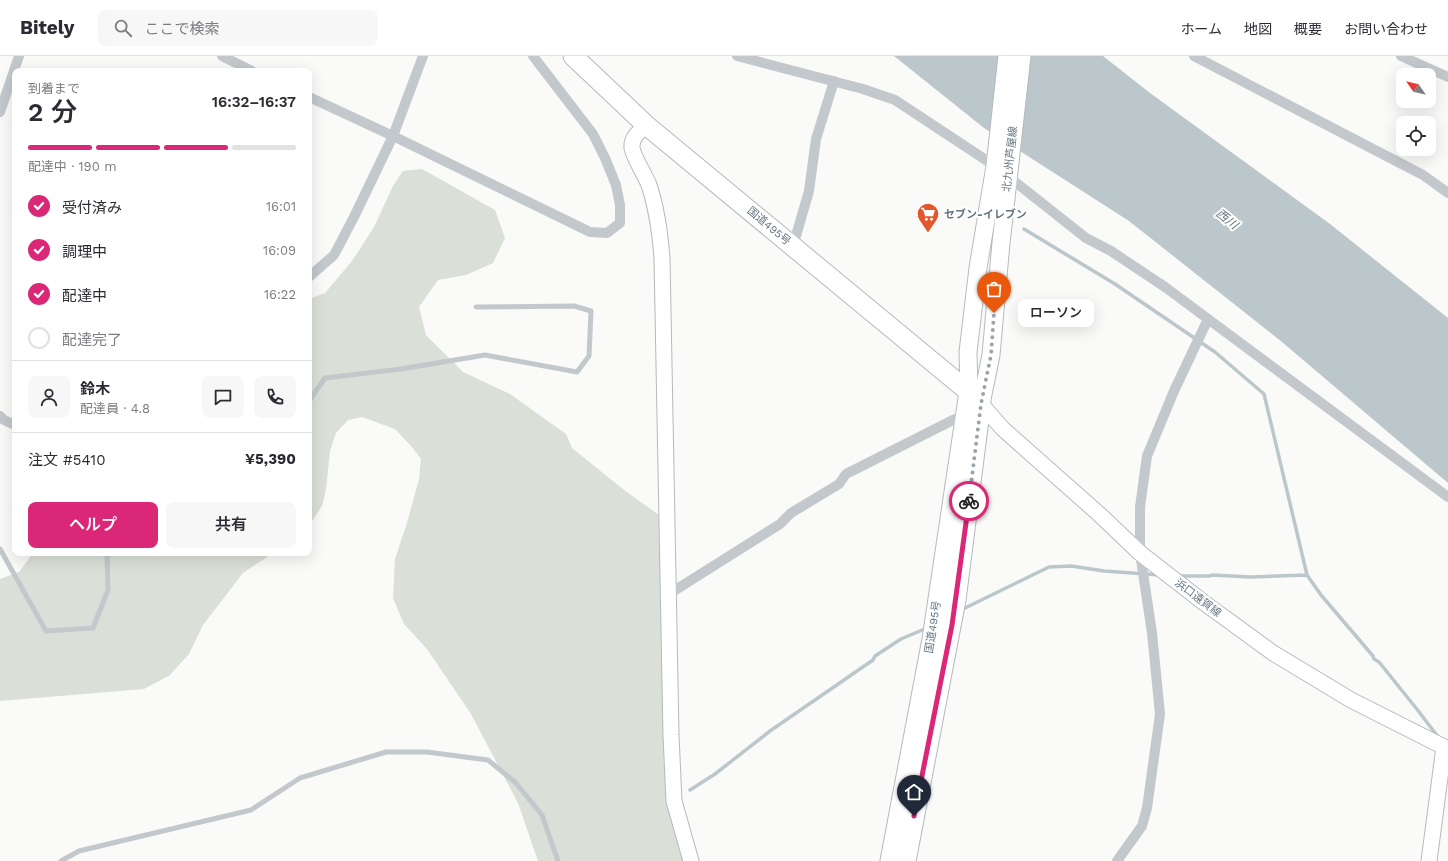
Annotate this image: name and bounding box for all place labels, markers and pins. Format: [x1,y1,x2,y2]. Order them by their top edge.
supermarket icon: セブン-イレブン [915,201,941,234]
place label: セブン-イレブン [944,208,1027,221]
pin [977,272,1011,313]
callout: ローソン [1018,299,1094,327]
pin [897,775,931,816]

